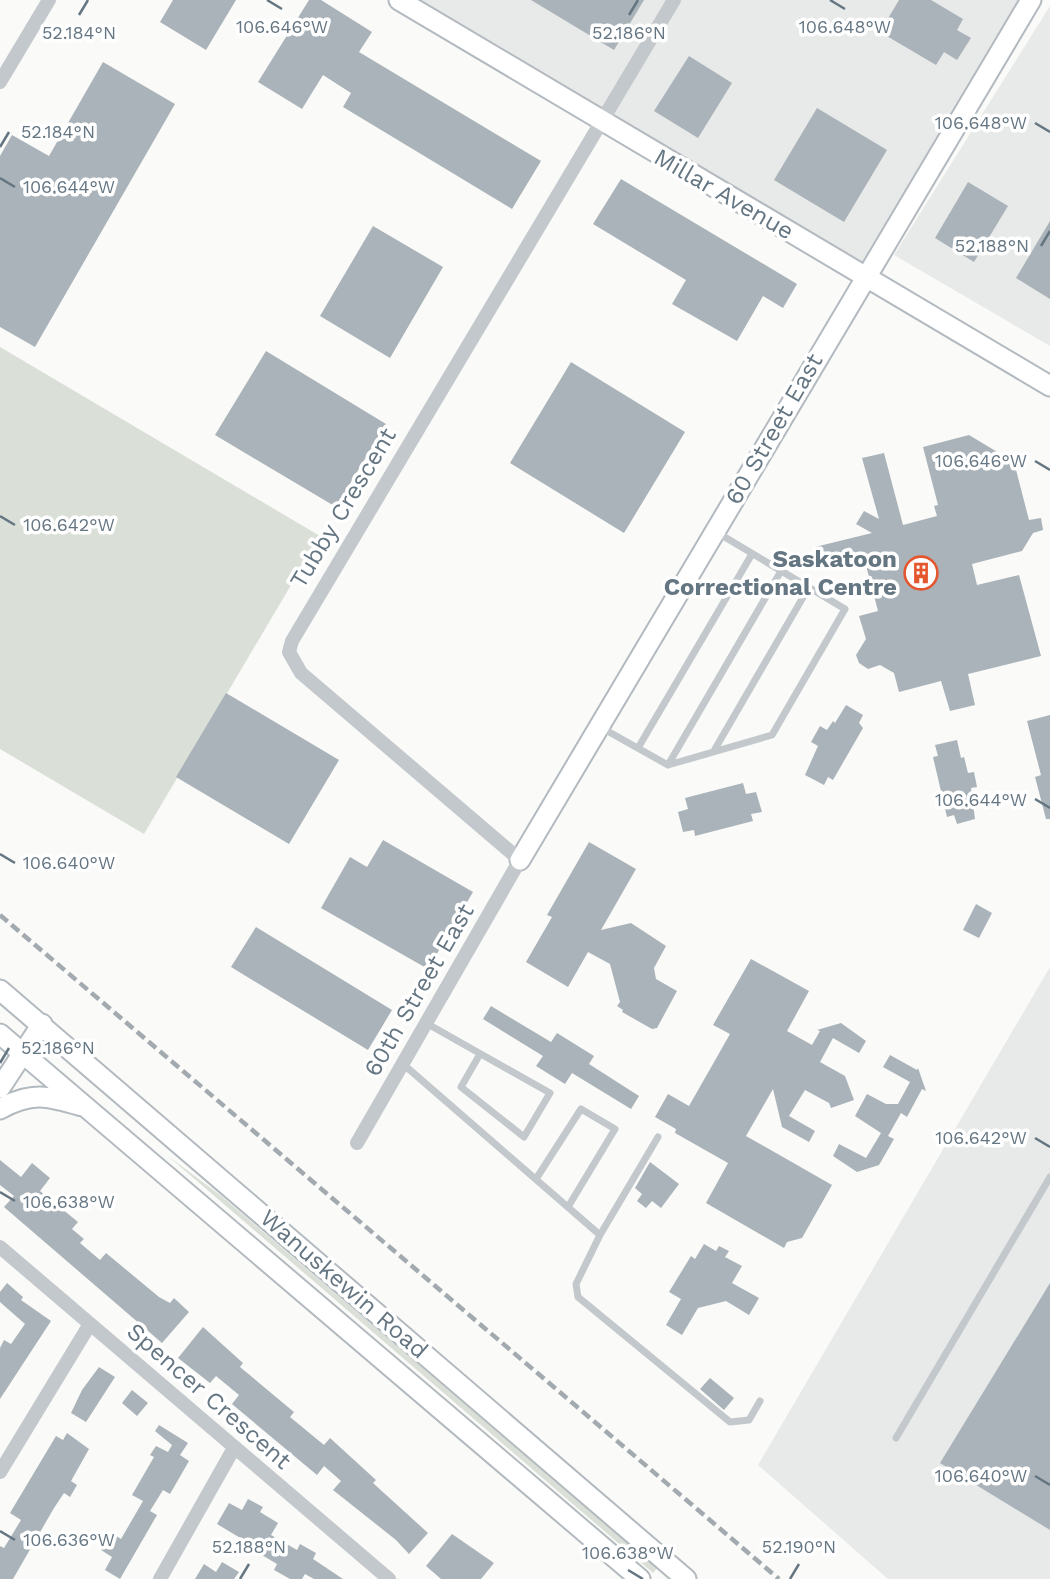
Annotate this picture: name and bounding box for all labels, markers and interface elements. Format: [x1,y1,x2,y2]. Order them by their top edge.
text: 106.646°W [236,16,328,37]
text: 106.648°W [799,16,891,37]
text: 52.184°N [42,22,116,43]
text: 52.186°N [592,22,666,43]
text: 106.648°W [935,112,1027,133]
text: 52.184°N [21,121,95,142]
street label: Millar Avenue [649,143,799,245]
text: 106.644°W [23,176,115,197]
text: 52.188°N [955,235,1029,256]
street label: 60 Street East [719,349,829,509]
street label: Tubby Crescent [284,423,402,593]
text: 106.646°W [935,450,1027,471]
text: 106.642°W [23,514,115,535]
place label: Saskatoon Correctional Centre [664,545,897,601]
building icon: Saskatoon Correctional Centre [902,554,940,592]
text: 106.644°W [935,789,1027,810]
text: 106.640°W [23,852,115,873]
street label: 60th Street East [358,899,480,1081]
text: 52.186°N [21,1037,95,1058]
text: 106.642°W [935,1127,1027,1148]
text: 106.638°W [23,1191,115,1212]
street label: Wanuskewin Road [255,1204,433,1364]
street label: Spencer Crescent [121,1317,297,1475]
text: 106.640°W [935,1465,1027,1486]
text: 106.636°W [23,1529,115,1550]
text: 52.188°N [212,1536,286,1557]
text: 52.190°N [762,1536,836,1557]
text: 106.638°W [582,1542,674,1563]

